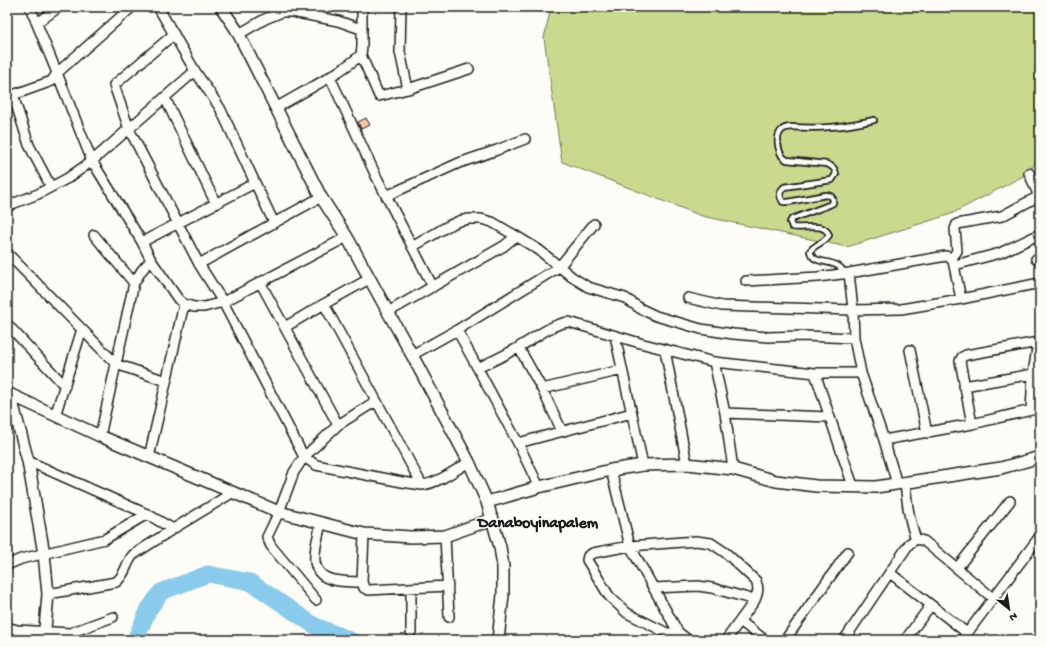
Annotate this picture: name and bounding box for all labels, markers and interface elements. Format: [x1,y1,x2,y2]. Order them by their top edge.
district label: Danaboyinapalem [476,515,599,534]
north arrow [989,589,1029,629]
text: N [1007,609,1019,623]

